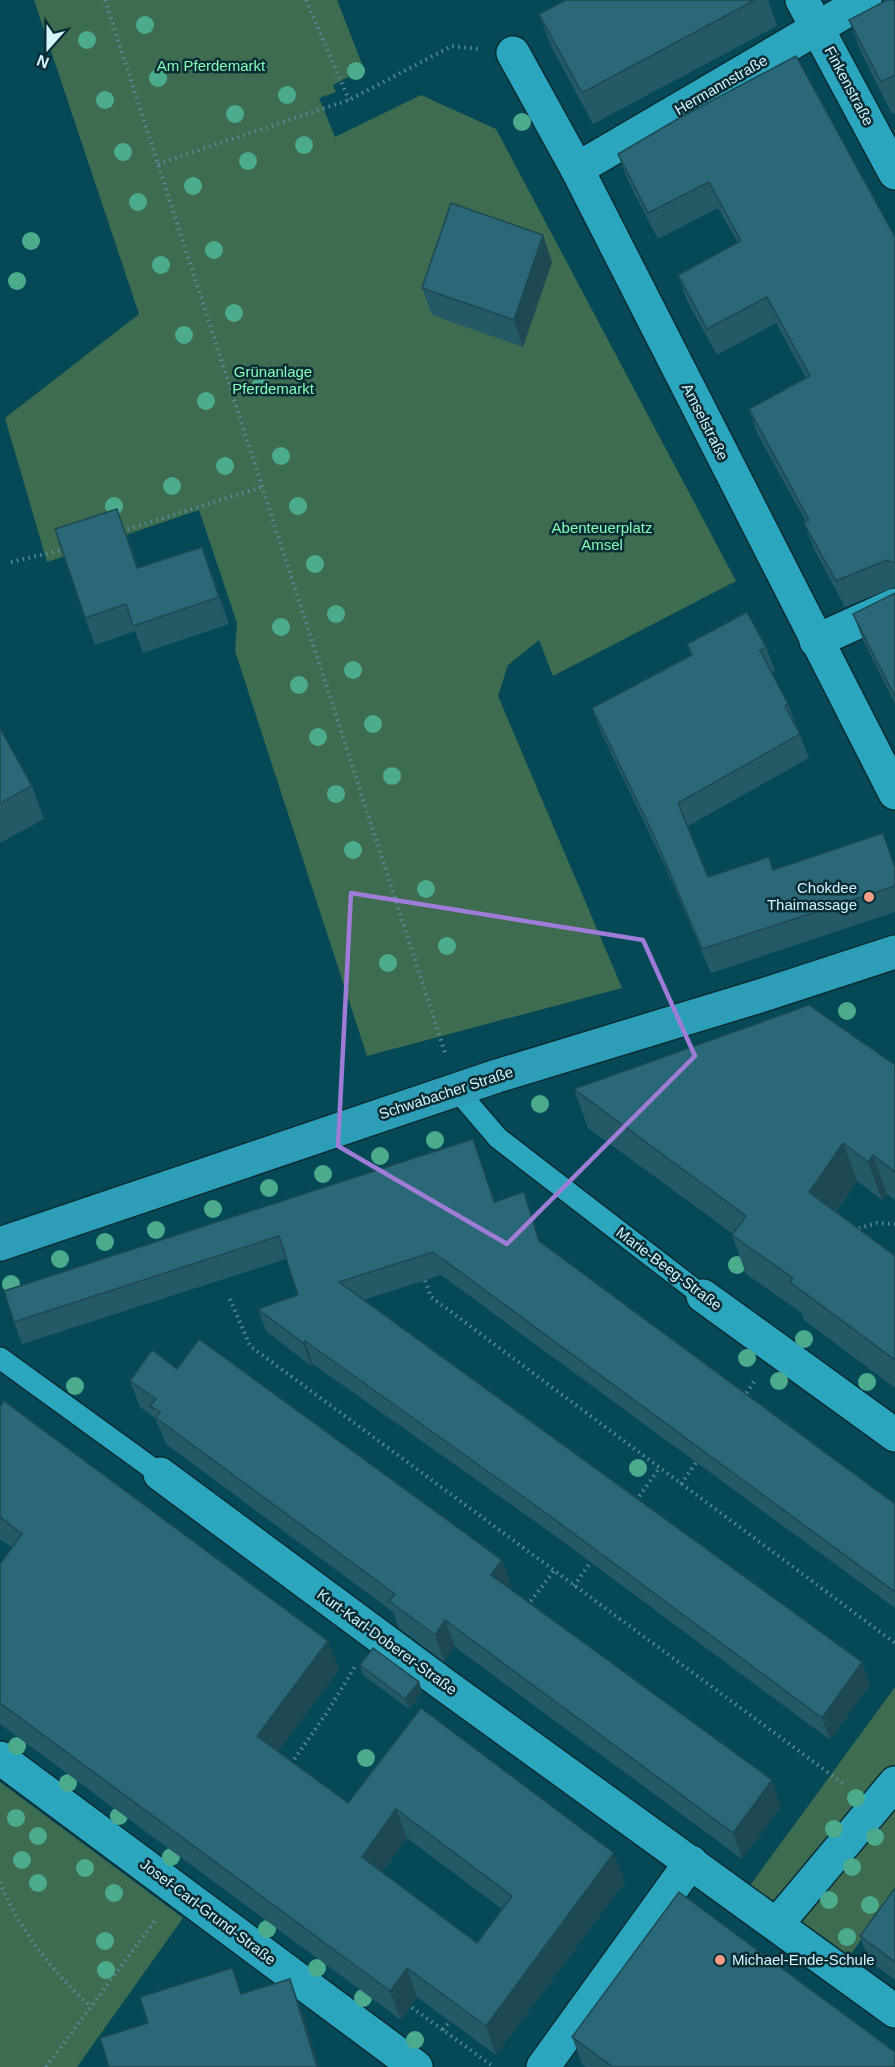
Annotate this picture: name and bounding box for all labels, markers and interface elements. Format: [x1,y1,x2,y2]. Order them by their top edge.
north arrow [18,18,78,78]
street label: Finkenstraße [821,43,877,128]
street label: Hermannstraße [671,51,770,118]
text: N [34,52,51,72]
park label: Am Pferdemarkt [157,57,266,74]
park label: Grünanlage Pferdemarkt [232,363,315,397]
street label: Amselstraße [679,380,732,463]
park label: Abenteuerplatz Amsel [552,519,652,553]
place label: Chokdee Thaimassage [767,879,857,913]
marker: Chokdee Thaimassage [862,890,876,904]
street label: Schwabacher Straße [377,1063,515,1122]
street label: Marie-Beeg-Straße [613,1223,725,1314]
street label: Kurt-Karl-Doberer-Straße [314,1585,460,1698]
street label: Josef-Carl-Grund-Straße [137,1855,279,1968]
place label: Michael-Ende-Schule [732,1951,875,1968]
marker: Michael-Ende-Schule [713,1953,727,1967]

